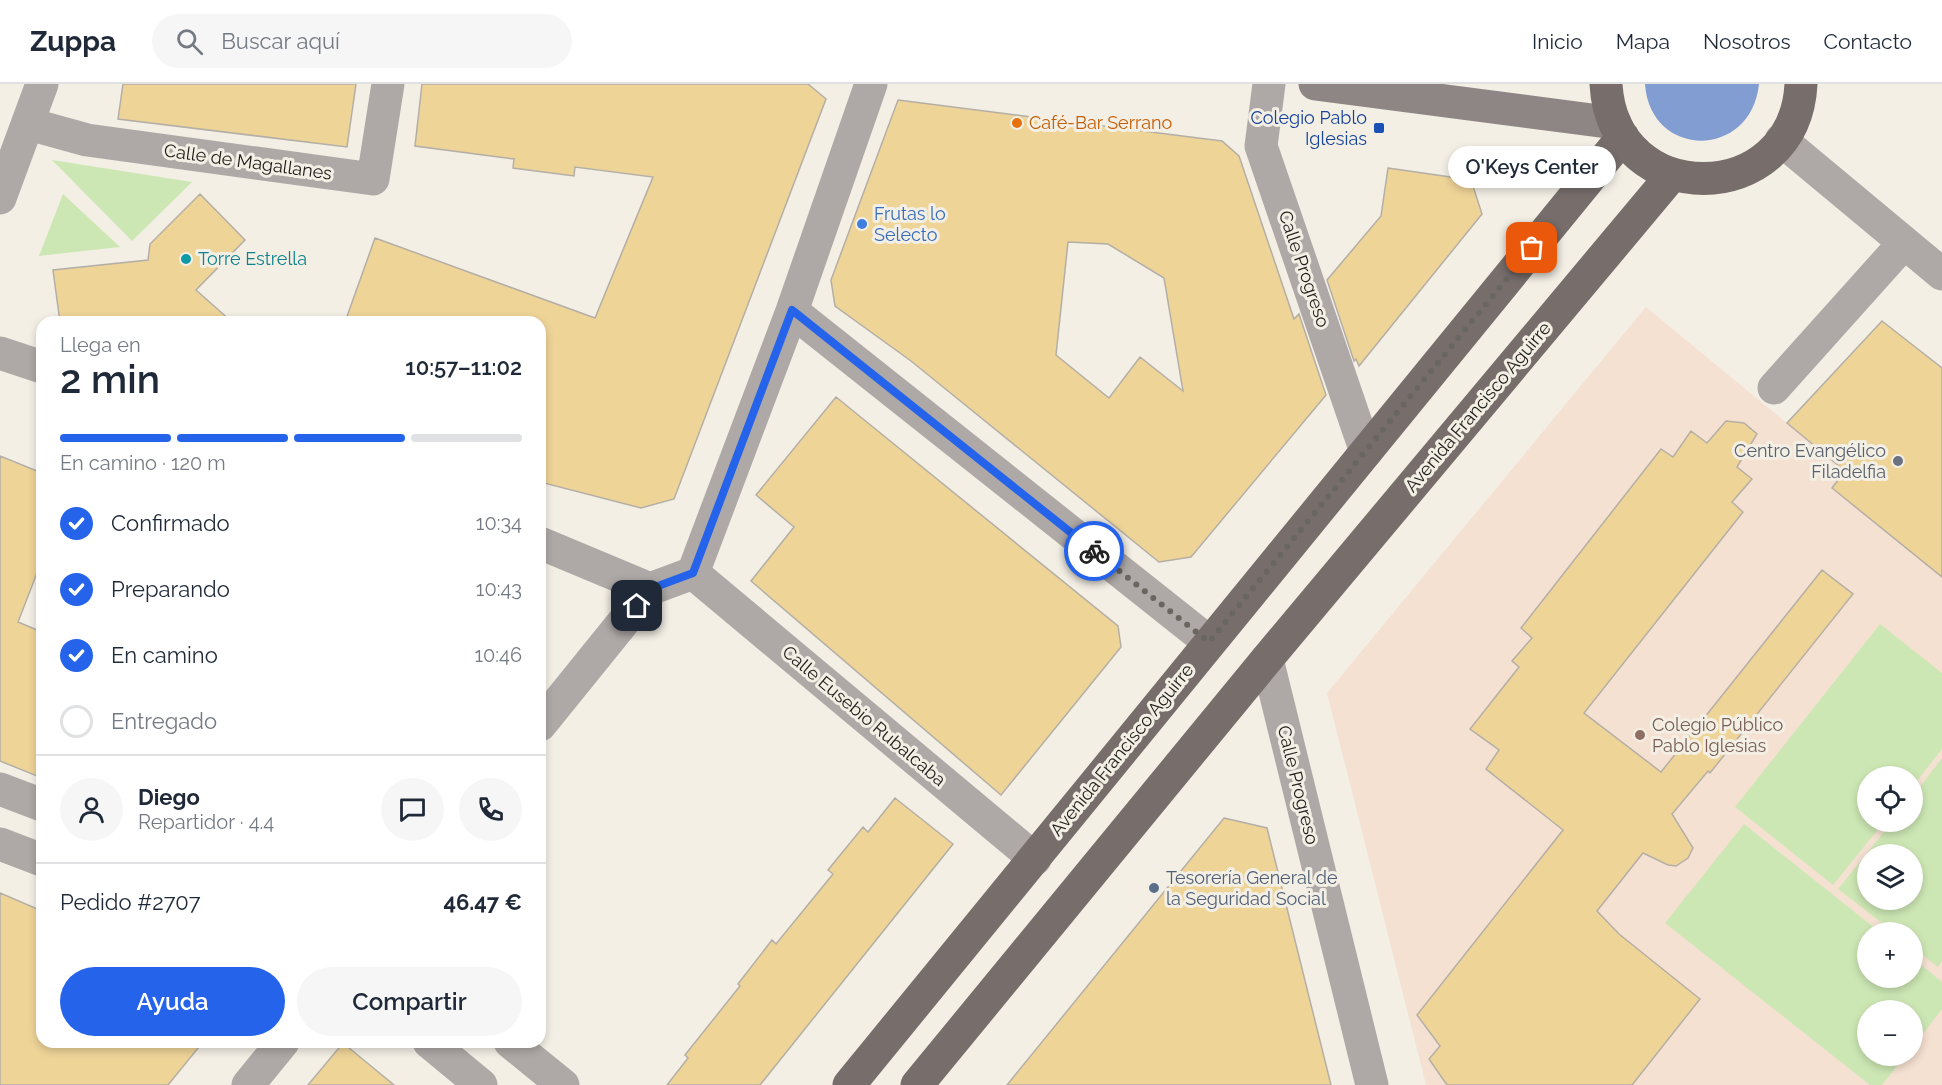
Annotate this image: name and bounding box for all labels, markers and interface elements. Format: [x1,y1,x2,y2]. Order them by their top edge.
search box [152,14,572,68]
text: Zuppa [30,25,116,58]
icon: search [173,25,206,58]
text: Buscar aquí [221,28,340,54]
text: Inicio [1532,29,1583,54]
text: Mapa [1616,29,1670,54]
text: Nosotros [1703,29,1791,54]
text: Contacto [1824,29,1912,54]
place label: Colegio Pablo Iglesias [1251,107,1367,149]
place label: Café-Bar Serrano [1029,112,1173,133]
marker: Café-Bar Serrano [1010,116,1024,130]
marker: Colegio Pablo Iglesias [1372,121,1386,135]
street label: Calle de Magallanes [163,139,334,184]
callout: O'Keys Center [1448,146,1616,188]
text: O'Keys Center [1465,155,1599,179]
place label: Frutas lo Selecto [874,203,946,245]
street label: Calle Progreso [1275,208,1334,330]
marker: Frutas lo Selecto [855,217,869,231]
pin [1506,222,1557,273]
icon: bag [1515,231,1548,264]
place label: Torre Estrella [198,248,307,269]
marker: Torre Estrella [179,252,193,266]
street label: Avenida Francisco Aguirre [1400,317,1555,496]
text: Llega en [60,333,141,357]
text: 10:57–11:02 [405,354,522,380]
text: 2 min [60,356,160,402]
place label: Centro Evangélico Filadelfia [1734,440,1886,482]
text: En camino · 120 m [60,451,226,475]
marker: Centro Evangélico Filadelfia [1891,454,1905,468]
icon: check [60,507,93,540]
text: Confirmado [111,510,230,536]
text: 10:34 [476,511,522,535]
courier [1064,521,1124,581]
icon: bike [1078,535,1111,568]
icon: check [60,573,93,606]
text: Preparando [111,576,230,602]
text: 10:43 [476,577,522,601]
pin [611,580,662,631]
icon: home [620,589,653,622]
icon: check [60,639,93,672]
street label: Calle Eusebio Rubalcaba [778,641,950,790]
text: En camino [111,642,218,668]
text: 10:46 [474,643,522,667]
street label: Avenida Francisco Aguirre [1046,659,1198,840]
text: Entregado [111,708,217,734]
place label: Colegio Público Pablo Iglesias [1652,714,1783,756]
street label: Calle Progreso [1274,723,1324,847]
marker: Colegio Público Pablo Iglesias [1633,728,1647,742]
map controls [1857,766,1923,1066]
button: locate [1857,766,1923,832]
button: person [60,778,123,841]
button: chat [381,778,444,841]
button: phone [459,778,522,841]
text: Diego [138,784,200,810]
text: Repartidor · 4.4 [138,810,274,834]
button: layers [1857,844,1923,910]
place label: Tesorería General de la Seguridad Social [1166,867,1338,909]
marker: Tesorería General de la Seguridad Social [1147,881,1161,895]
text: Pedido #2707 [60,889,200,915]
text: 46.47 € [443,889,522,915]
button: + [1857,922,1923,988]
button: Ayuda [60,967,285,1036]
button: Compartir [297,967,522,1036]
button: − [1857,1000,1923,1066]

